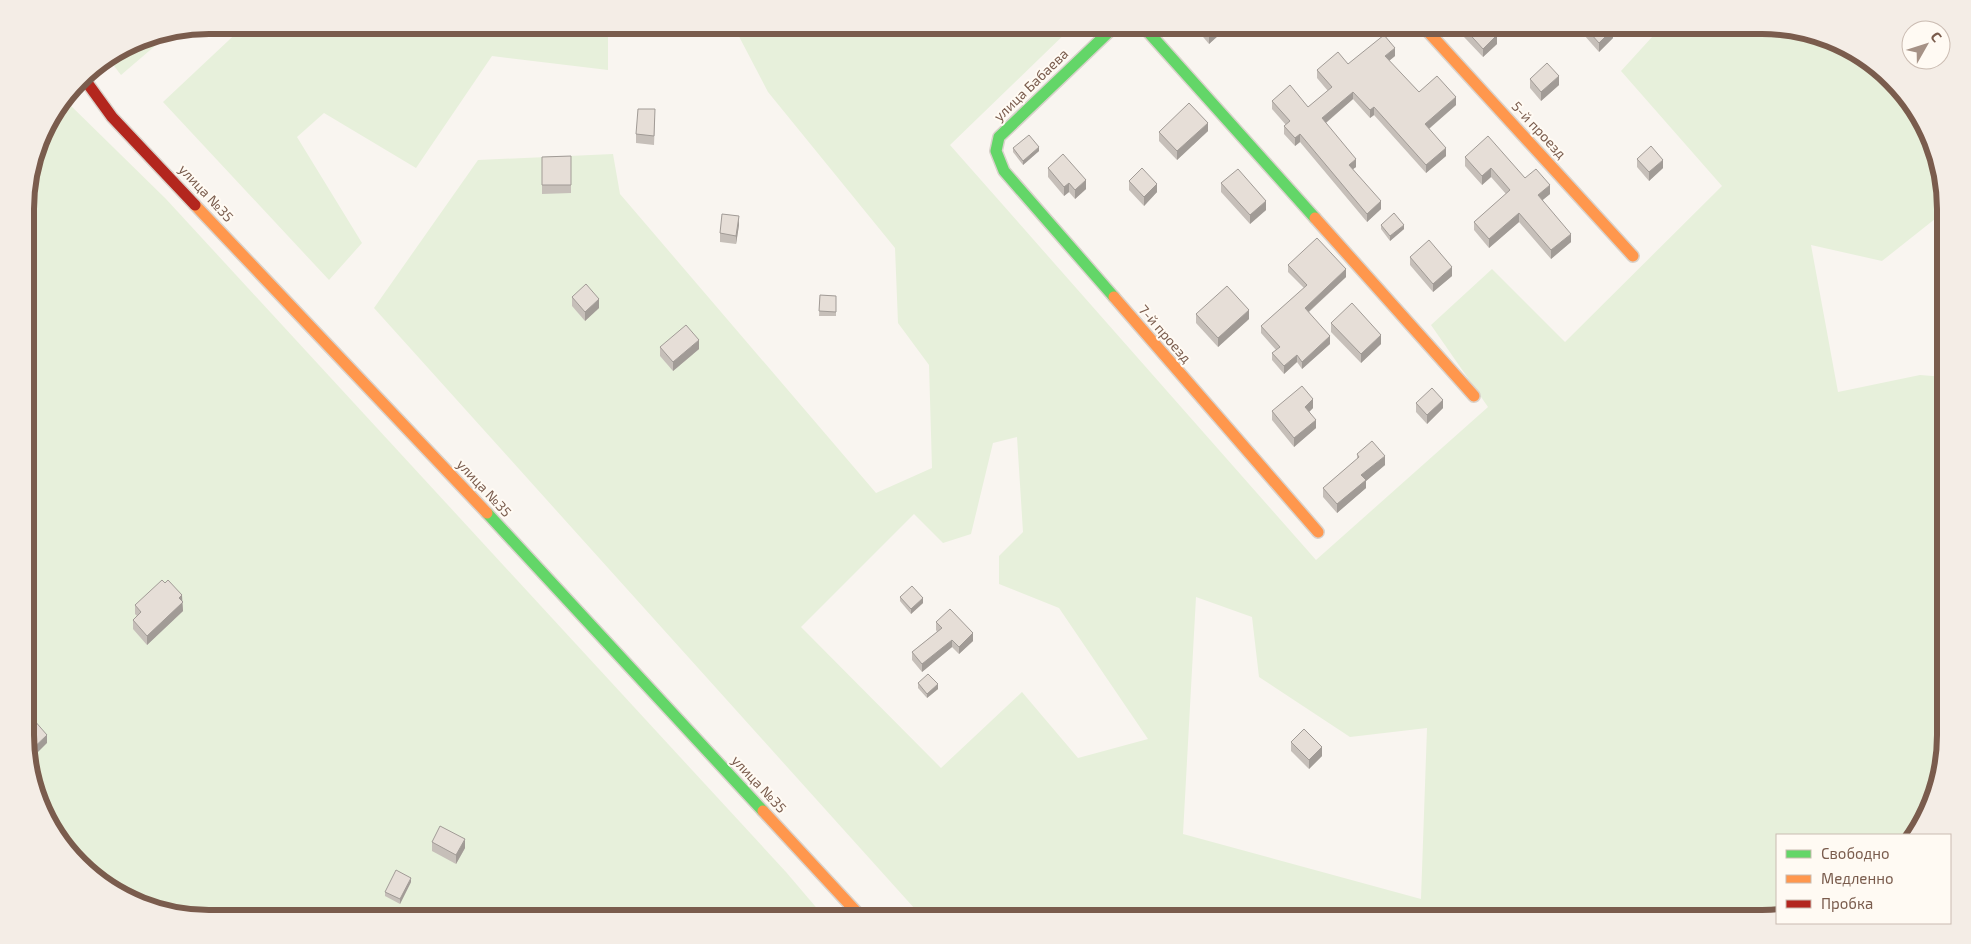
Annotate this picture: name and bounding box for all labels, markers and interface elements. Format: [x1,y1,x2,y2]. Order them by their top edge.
north arrow [1901,20,1951,70]
text: С [1927,28,1946,45]
street label: улица Бабаева [990,45,1072,124]
street label: 5-й проезд [1509,98,1570,162]
street label: улица №35 [175,160,237,225]
street label: 7-й проезд [1136,301,1195,366]
street label: улица №35 [453,455,515,520]
street label: улица №35 [728,751,790,816]
legend [1776,834,1951,924]
text: Свободно [1821,844,1890,862]
text: Медленно [1821,869,1894,887]
text: Пробка [1821,894,1873,912]

